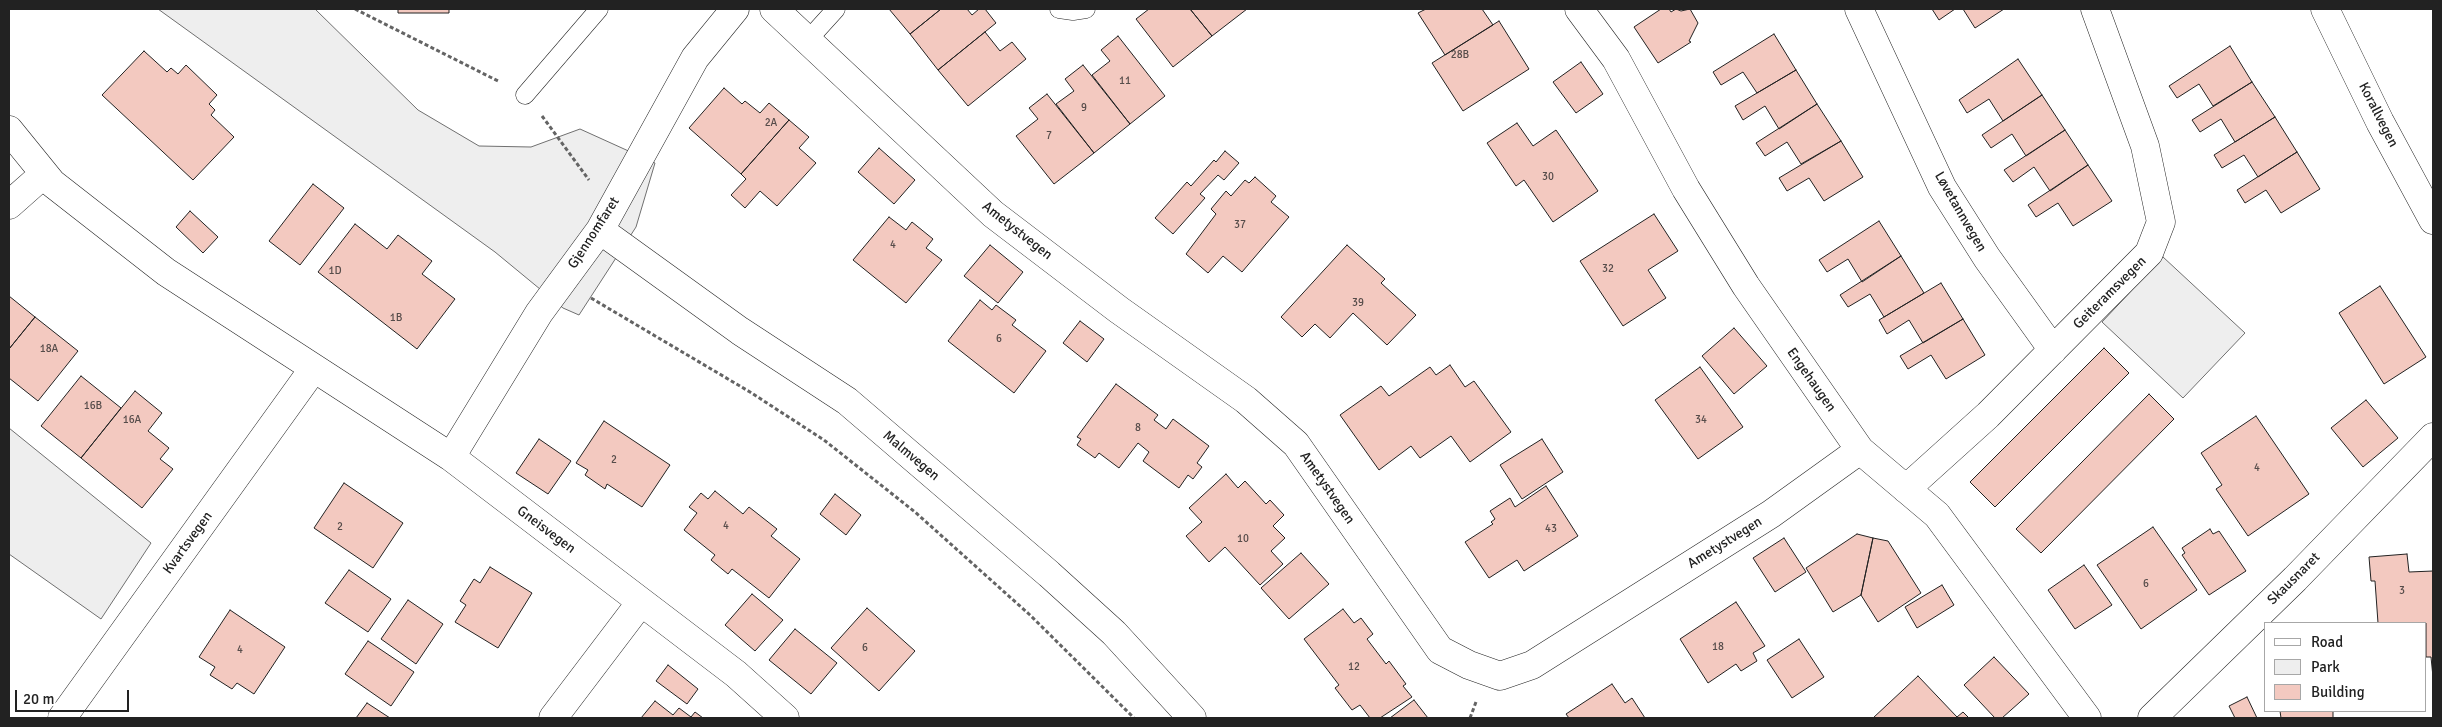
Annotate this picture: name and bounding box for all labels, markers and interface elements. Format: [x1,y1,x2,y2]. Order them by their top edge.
house number: 28B [1451,48,1469,62]
house number: 11 [1119,74,1131,88]
street label: Korallvegen [2354,80,2402,150]
house number: 9 [1081,101,1087,115]
house number: 2A [765,116,777,130]
house number: 7 [1046,129,1052,143]
street label: Løvetannvegen [1930,169,1990,255]
house number: 30 [1542,170,1554,184]
street label: Gjennomfaret [565,194,623,272]
street label: Ametystvegen [978,198,1056,264]
house number: 37 [1234,218,1246,232]
house number: 4 [890,238,896,252]
street label: Geiteramsvegen [2070,253,2150,333]
house number: 32 [1602,262,1614,276]
house number: 1D [328,264,342,278]
house number: 39 [1352,296,1364,310]
house number: 1B [390,311,402,325]
house number: 6 [996,332,1002,346]
house number: 18A [40,342,58,356]
street label: Engehaugen [1783,345,1839,415]
house number: 16B [84,399,102,413]
house number: 16A [123,413,141,427]
house number: 34 [1695,413,1707,427]
house number: 8 [1135,421,1141,435]
street label: Malmvegen [879,427,943,485]
street label: Ametystvegen [1296,449,1358,527]
house number: 2 [611,453,617,467]
house number: 4 [2254,461,2260,475]
street label: Gneisvegen [513,503,579,557]
street label: Kvartsvegen [160,508,216,578]
street label: Ametystvegen [1685,513,1765,573]
house number: 4 [723,519,729,533]
house number: 2 [337,520,343,534]
house number: 43 [1545,522,1557,536]
house number: 10 [1237,532,1249,546]
street label: Skausnaret [2264,549,2324,609]
house number: 6 [2143,577,2149,591]
house number: 3 [2399,584,2405,598]
legend [2264,622,2427,712]
text: Road [2311,633,2343,651]
house number: 18 [1712,640,1724,654]
house number: 6 [862,641,868,655]
house number: 4 [237,643,243,657]
text: Park [2311,658,2340,676]
house number: 12 [1348,660,1360,674]
scale bar [18,680,131,712]
text: Building [2311,683,2365,701]
text: 20 m [23,690,54,708]

